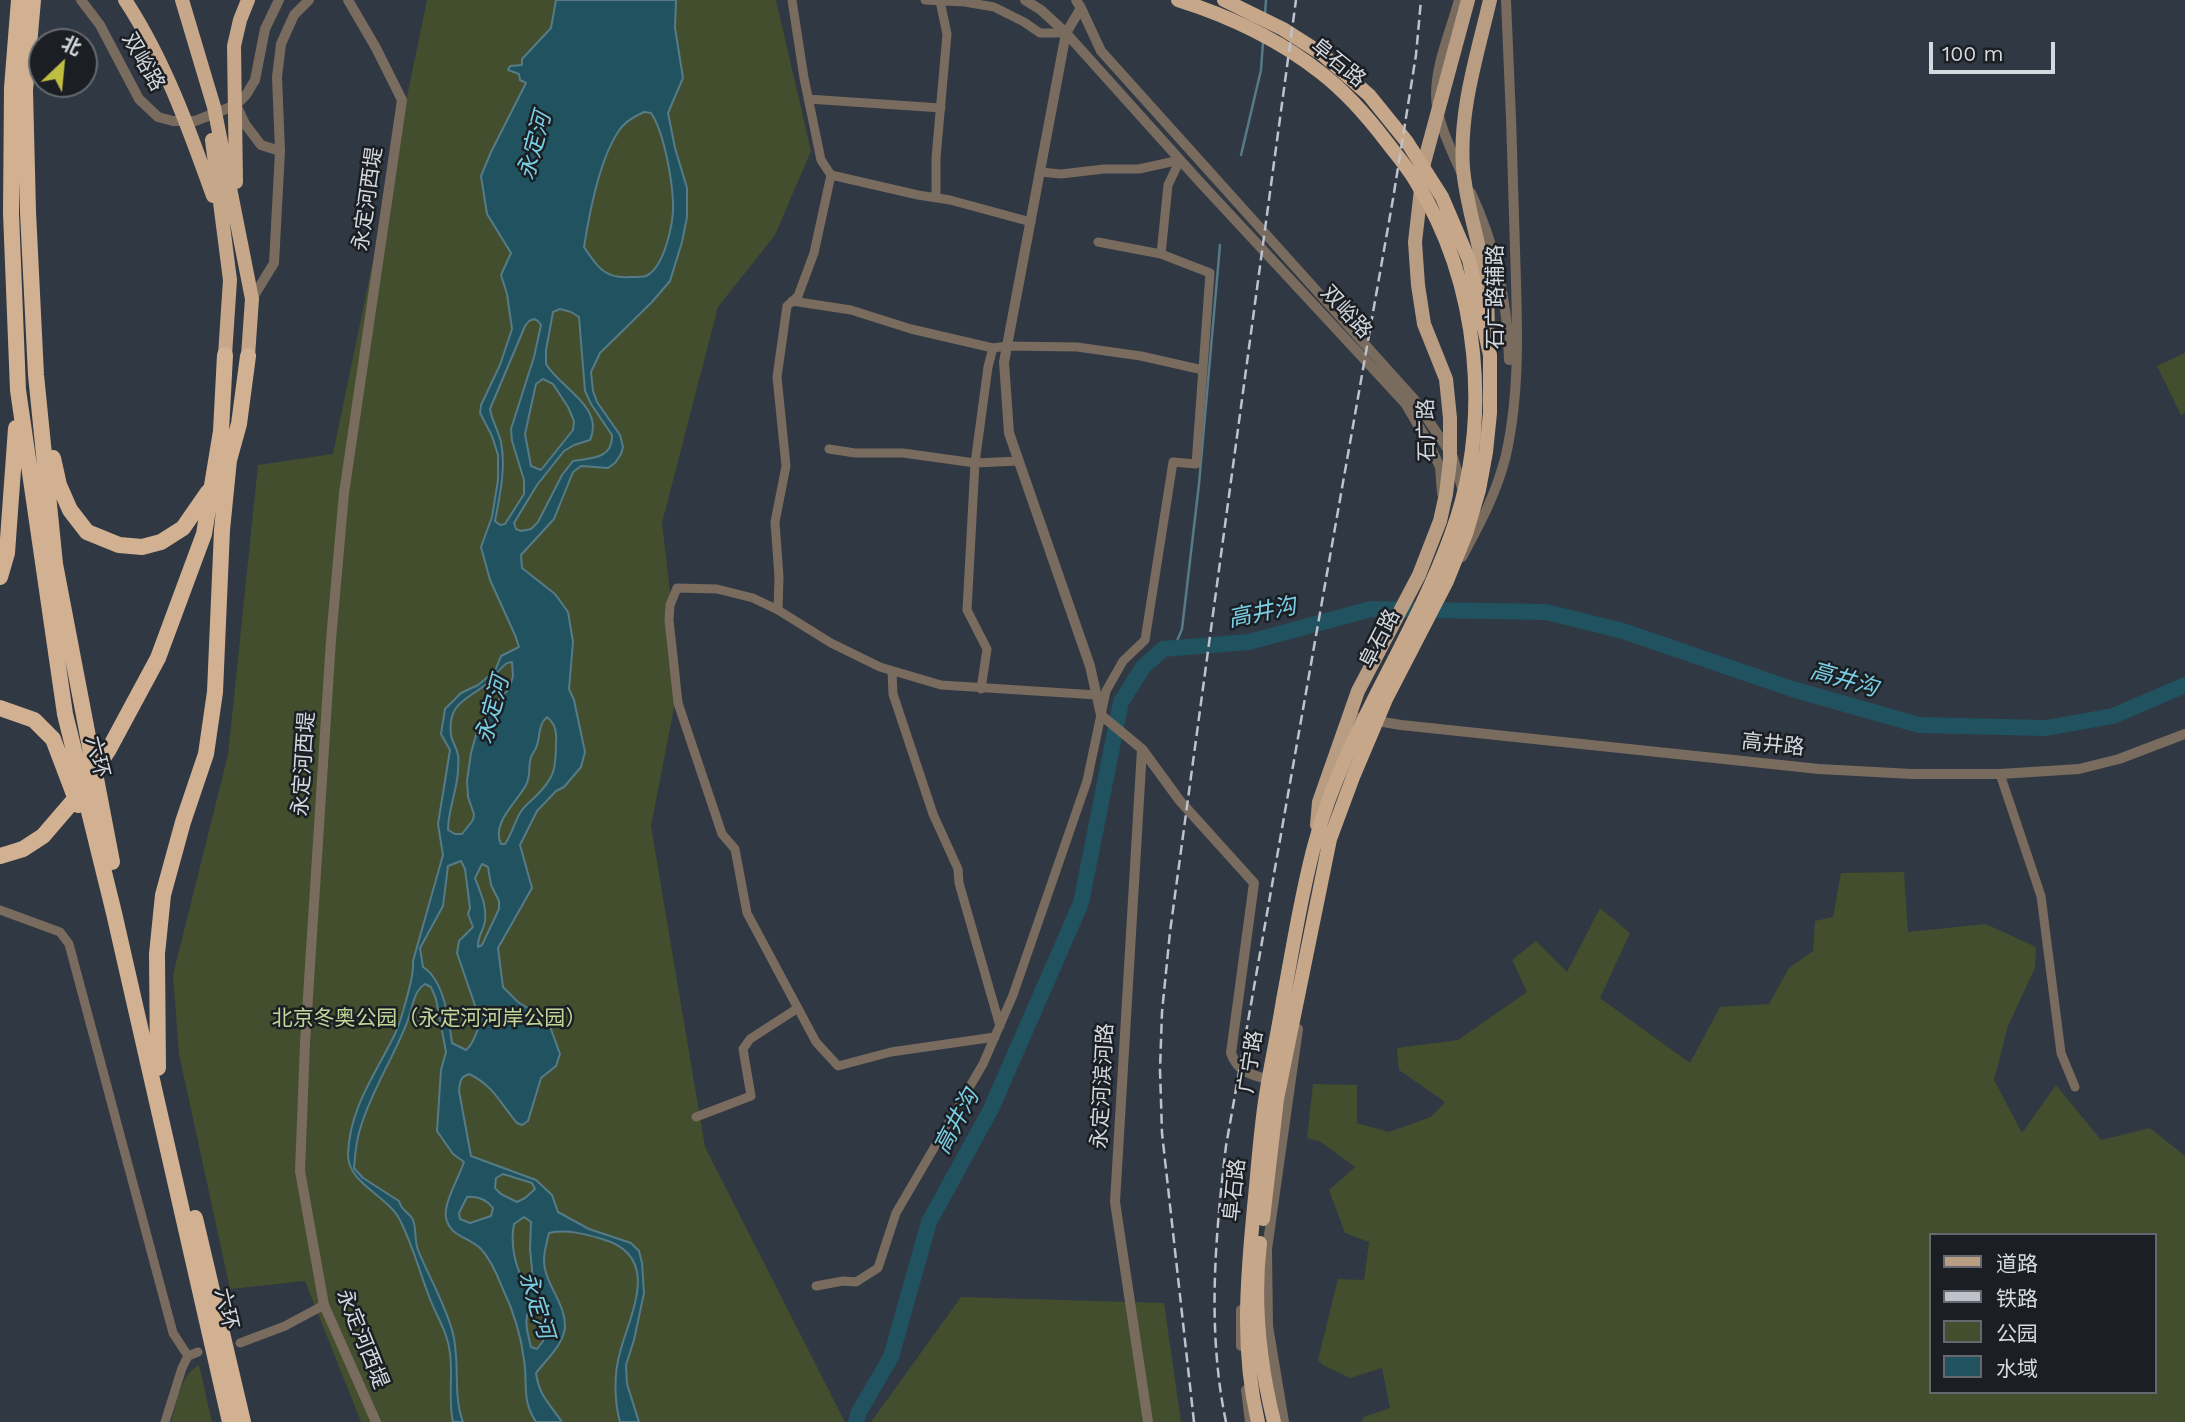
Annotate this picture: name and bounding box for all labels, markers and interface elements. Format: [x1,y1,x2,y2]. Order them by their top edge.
north arrow [28,28,98,98]
street label: 双峪路 [116,28,170,96]
scale bar [1933,28,2059,72]
text: 北 [58,31,85,60]
street label: 阜石路 [1306,33,1370,93]
text: 100 m [1942,41,2004,66]
water label: 永定河 [513,109,557,183]
street label: 永定河西堤 [348,145,388,253]
street label: 石广路辅路 [1483,245,1509,349]
street label: 双峪路 [1315,280,1377,344]
street label: 石广路 [1414,398,1440,462]
water label: 高井沟 [1225,592,1299,634]
street label: 阜石路 [1354,605,1406,673]
water label: 高井沟 [1807,657,1881,703]
water label: 永定河 [471,673,515,747]
street label: 永定河西堤 [288,711,320,817]
street label: 高井路 [1740,729,1806,761]
street label: 六环 [80,734,114,780]
park label: 北京冬奥公园（永定河河岸公园） [272,1006,586,1032]
street label: 永定河滨河路 [1087,1022,1119,1150]
street label: 广宁路 [1234,1029,1268,1095]
water label: 高井沟 [929,1085,985,1159]
street label: 阜石路 [1219,1157,1251,1223]
legend [1930,1233,2157,1394]
text: 道路 [1996,1251,2038,1276]
water label: 永定河 [513,1268,559,1342]
street label: 六环 [209,1286,243,1332]
street label: 永定河西堤 [331,1286,393,1392]
text: 铁路 [1996,1286,2038,1311]
text: 公园 [1996,1321,2038,1346]
text: 水域 [1996,1356,2038,1381]

